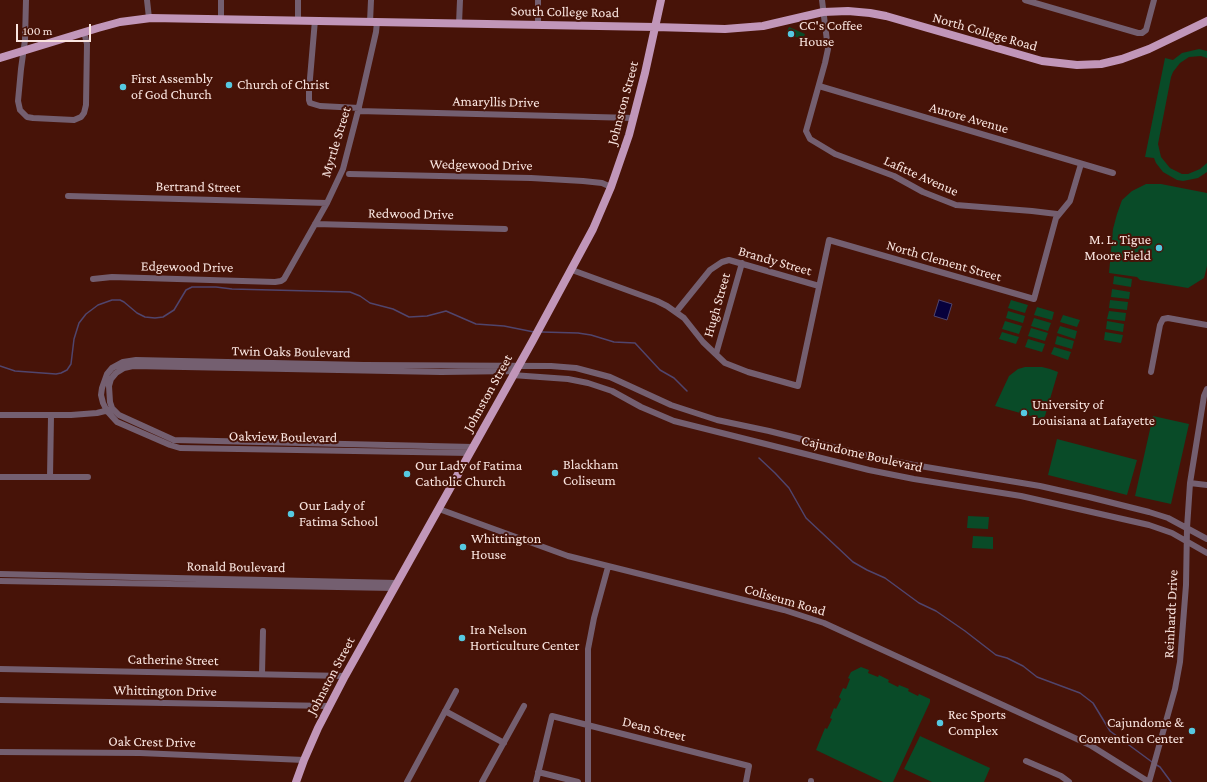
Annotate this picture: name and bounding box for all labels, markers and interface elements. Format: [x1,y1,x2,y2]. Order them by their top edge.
street label: South College Road [511,3,619,21]
street label: North College Road [931,9,1039,55]
scale bar [18,16,93,42]
place label: CC's Coffee House [799,18,862,50]
text: 100 m [23,24,52,38]
marker: CC's Coffee House [786,29,796,39]
street label: Johnston Street [604,59,642,147]
place label: First Assembly of God Church [131,71,213,104]
place label: Church of Christ [237,77,329,93]
marker: Church of Christ [224,80,234,90]
marker: First Assembly of God Church [118,82,128,92]
street label: Amaryllis Drive [452,93,540,111]
street label: Aurore Avenue [927,99,1011,137]
street label: Myrtle Street [317,105,355,179]
street label: Lafitte Avenue [881,152,961,200]
street label: Wedgewood Drive [429,156,533,174]
street label: Bertrand Street [155,178,241,196]
street label: Redwood Drive [368,205,454,223]
place label: M. L. Tigue Moore Field [1084,232,1151,264]
street label: North Clement Street [885,237,1003,285]
street label: Brandy Street [736,243,814,279]
marker: M. L. Tigue Moore Field [1154,243,1164,253]
street label: Edgewood Drive [141,258,233,276]
street label: Hugh Street [700,271,734,339]
street label: Twin Oaks Boulevard [231,343,351,361]
street label: Johnston Street [460,351,516,435]
place label: University of Louisiana at Lafayette [1032,397,1155,430]
marker: University of Louisiana at Lafayette [1019,408,1029,418]
street label: Oakview Boulevard [229,428,337,446]
street label: Cajundome Boulevard [800,432,924,476]
place label: Blackham Coliseum [563,457,618,490]
place label: Our Lady of Fatima Catholic Church [415,458,522,490]
marker: Blackham Coliseum [550,468,560,478]
marker: Our Lady of Fatima Catholic Church [402,469,412,479]
place label: Our Lady of Fatima School [299,498,378,530]
marker: Our Lady of Fatima School [286,509,296,519]
place label: Whittington House [471,531,541,564]
marker: Whittington House [458,542,468,552]
street label: Ronald Boulevard [186,558,286,576]
street label: Reinhardt Drive [1160,569,1182,659]
street label: Coliseum Road [742,580,828,620]
place label: Ira Nelson Horticulture Center [470,622,579,654]
marker: Ira Nelson Horticulture Center [457,633,467,643]
street label: Johnston Street [303,634,359,718]
street label: Catherine Street [128,651,218,669]
street label: Whittington Drive [113,682,217,700]
place label: Rec Sports Complex [948,707,1006,740]
street label: Dean Street [620,713,688,745]
place label: Cajundome & Convention Center [1078,715,1184,748]
marker: Rec Sports Complex [935,718,945,728]
marker: Cajundome & Convention Center [1187,726,1197,736]
street label: Oak Crest Drive [108,733,196,751]

